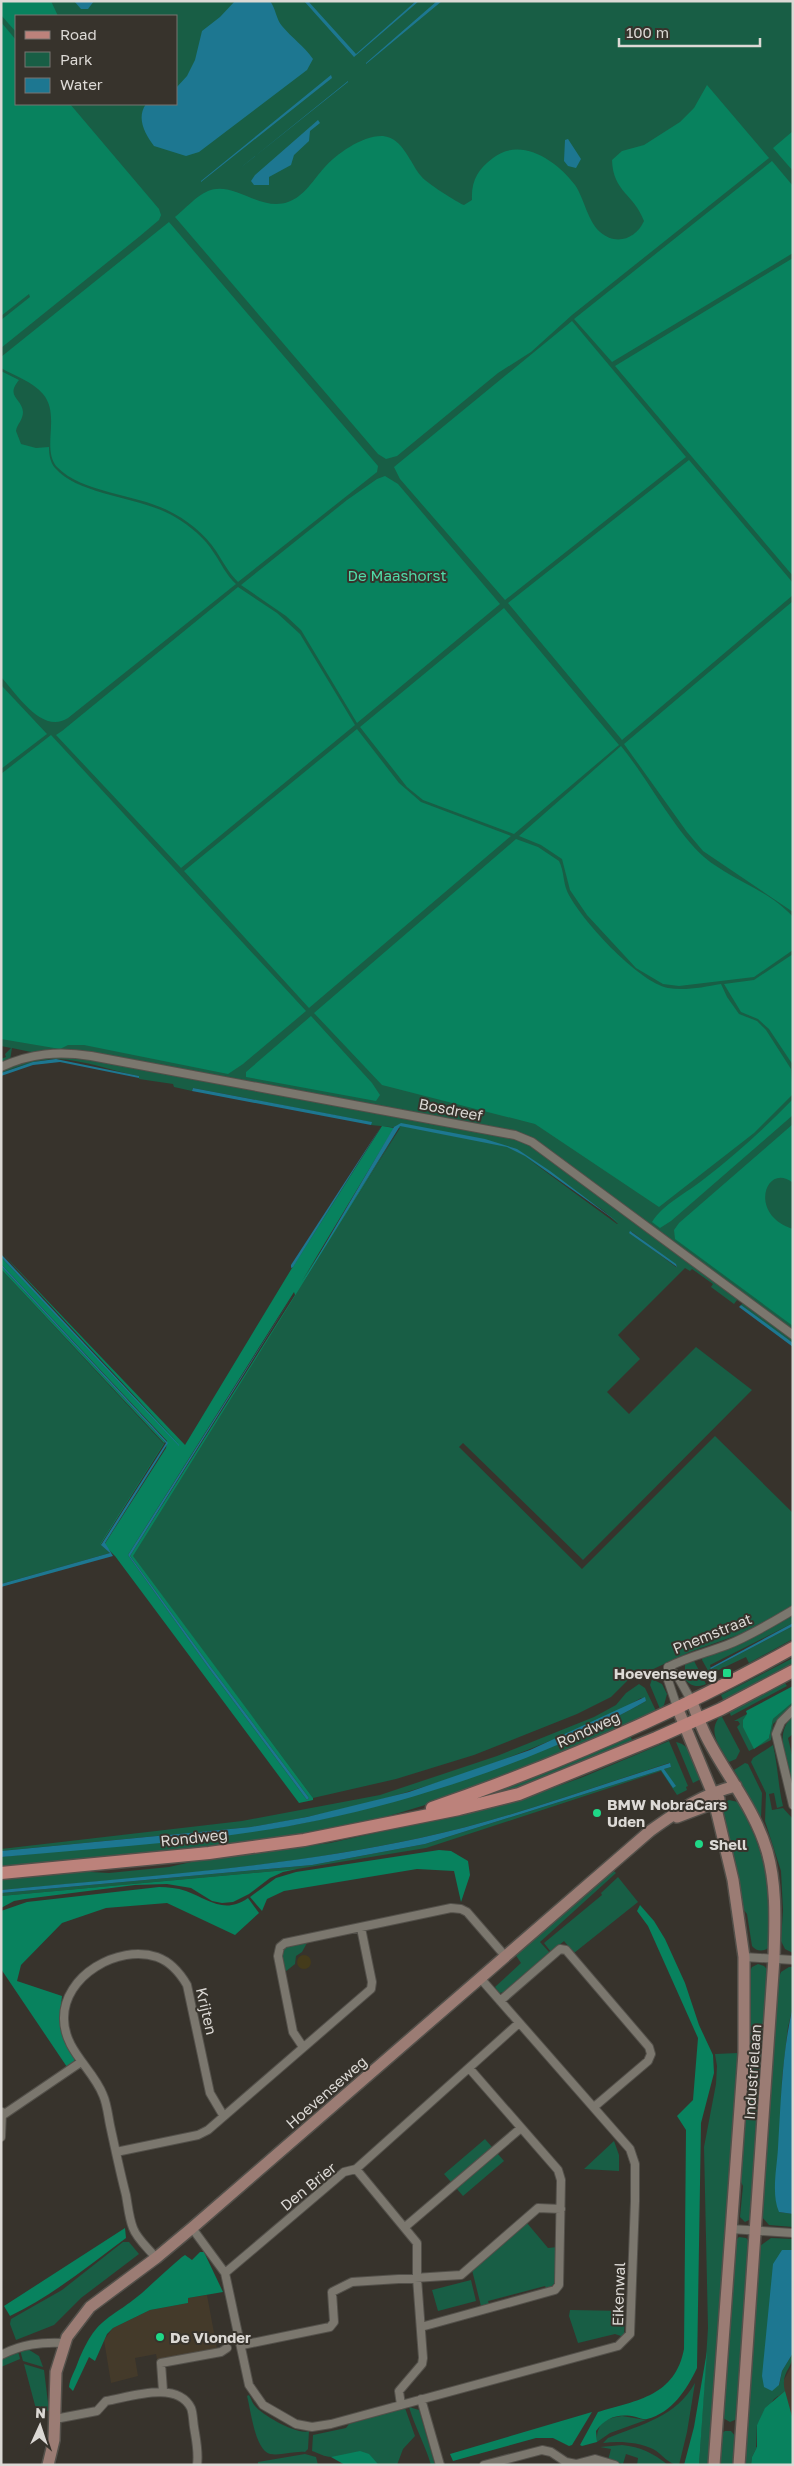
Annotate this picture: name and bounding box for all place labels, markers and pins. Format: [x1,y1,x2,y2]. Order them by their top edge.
place label: Hoevenseweg [614,1664,717,1682]
marker: Hoevenseweg [721,1667,733,1679]
place label: BMW NobraCars Uden [607,1795,727,1830]
marker: BMW NobraCars Uden [591,1807,603,1819]
place label: Shell [709,1835,747,1853]
marker: Shell [693,1838,705,1850]
place label: De Vlonder [170,2328,251,2346]
marker: De Vlonder [154,2331,166,2343]

